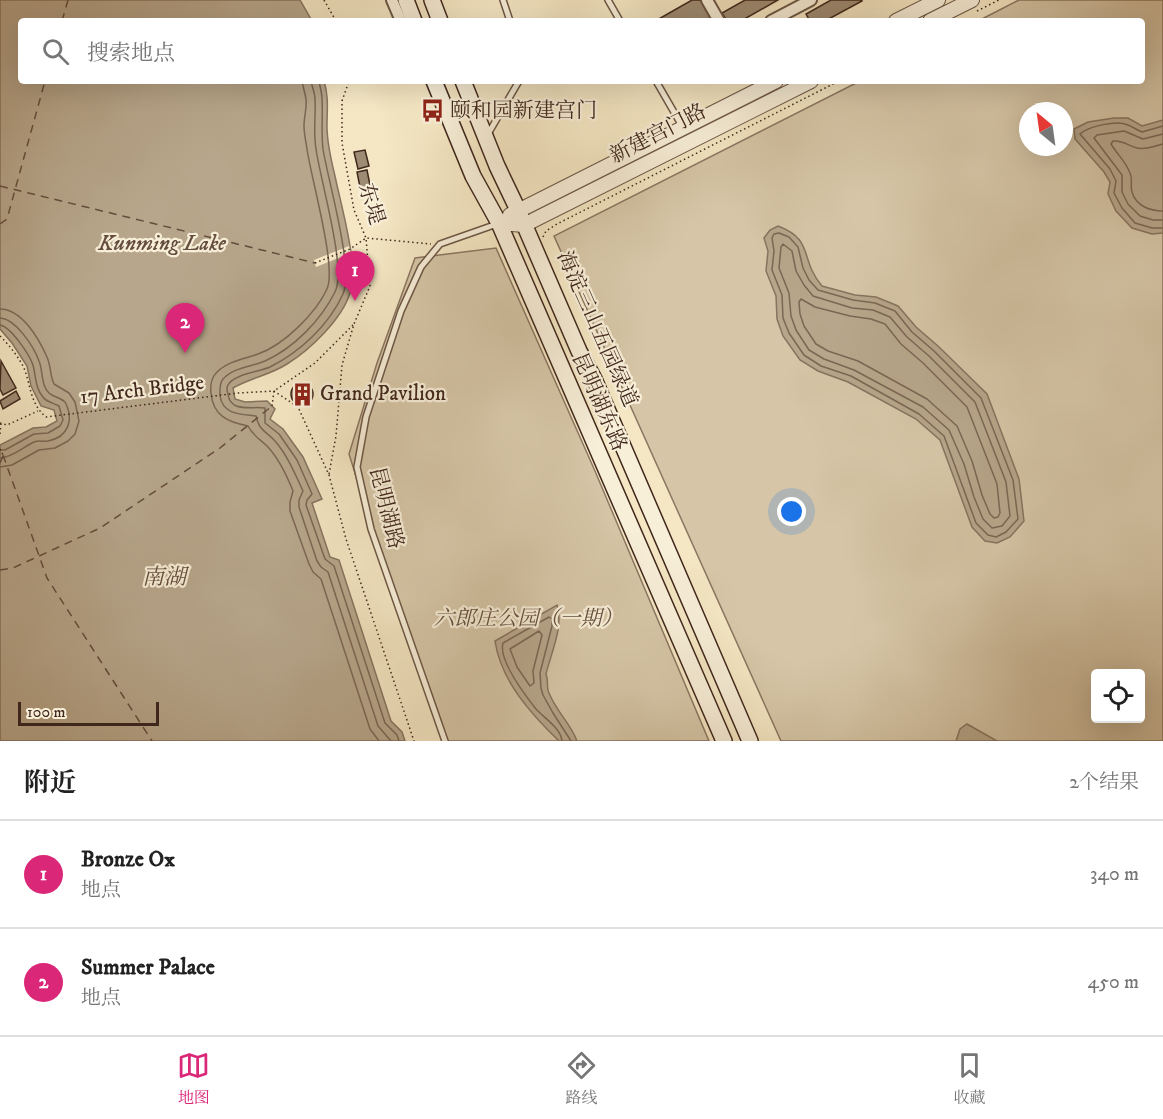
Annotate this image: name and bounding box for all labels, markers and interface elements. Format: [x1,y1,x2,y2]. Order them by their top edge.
search box [18,18,1145,84]
icon: search [39,35,72,68]
text: 搜索地点 [87,40,175,67]
bus stop icon: 颐和园新建宫门 [419,98,445,124]
place label: 颐和园新建宫门 [450,98,597,124]
street label: 新建宫门路 [605,99,711,169]
north arrow [1019,102,1073,156]
street label: 东堤 [352,180,390,228]
water label: Kunming Lake [97,230,226,257]
street label: 海淀三山五园绿道 [551,247,643,411]
pin: 1 [336,252,374,301]
pin: 2 [166,304,204,353]
street label: 昆明湖东路 [566,349,632,455]
street label: 17 Arch Bridge [79,369,206,411]
building icon: Grand Pavilion [289,381,315,407]
place label: Grand Pavilion [320,381,446,407]
street label: 昆明湖路 [363,464,409,552]
your location [777,497,806,526]
water label: 南湖 [142,564,190,591]
park label: 六郎庄公园（一期） [434,606,623,632]
map controls [1091,669,1145,723]
button: locate [1091,669,1145,723]
scale bar [18,699,159,726]
text: 100 m [27,702,66,722]
text: 附近 [24,767,76,800]
text: 2个结果 [1069,770,1139,795]
text: Bronze Ox [81,846,175,873]
text: 1 [40,862,47,887]
text: 340 m [1090,862,1139,887]
text: 地点 [81,878,121,903]
text: Summer Palace [81,954,215,981]
text: 2 [39,970,48,995]
text: 450 m [1088,970,1139,995]
text: 地点 [81,986,121,1011]
tab: 地图 [177,1049,210,1108]
tab: 路线 [565,1049,598,1108]
tab: 收藏 [953,1049,986,1108]

